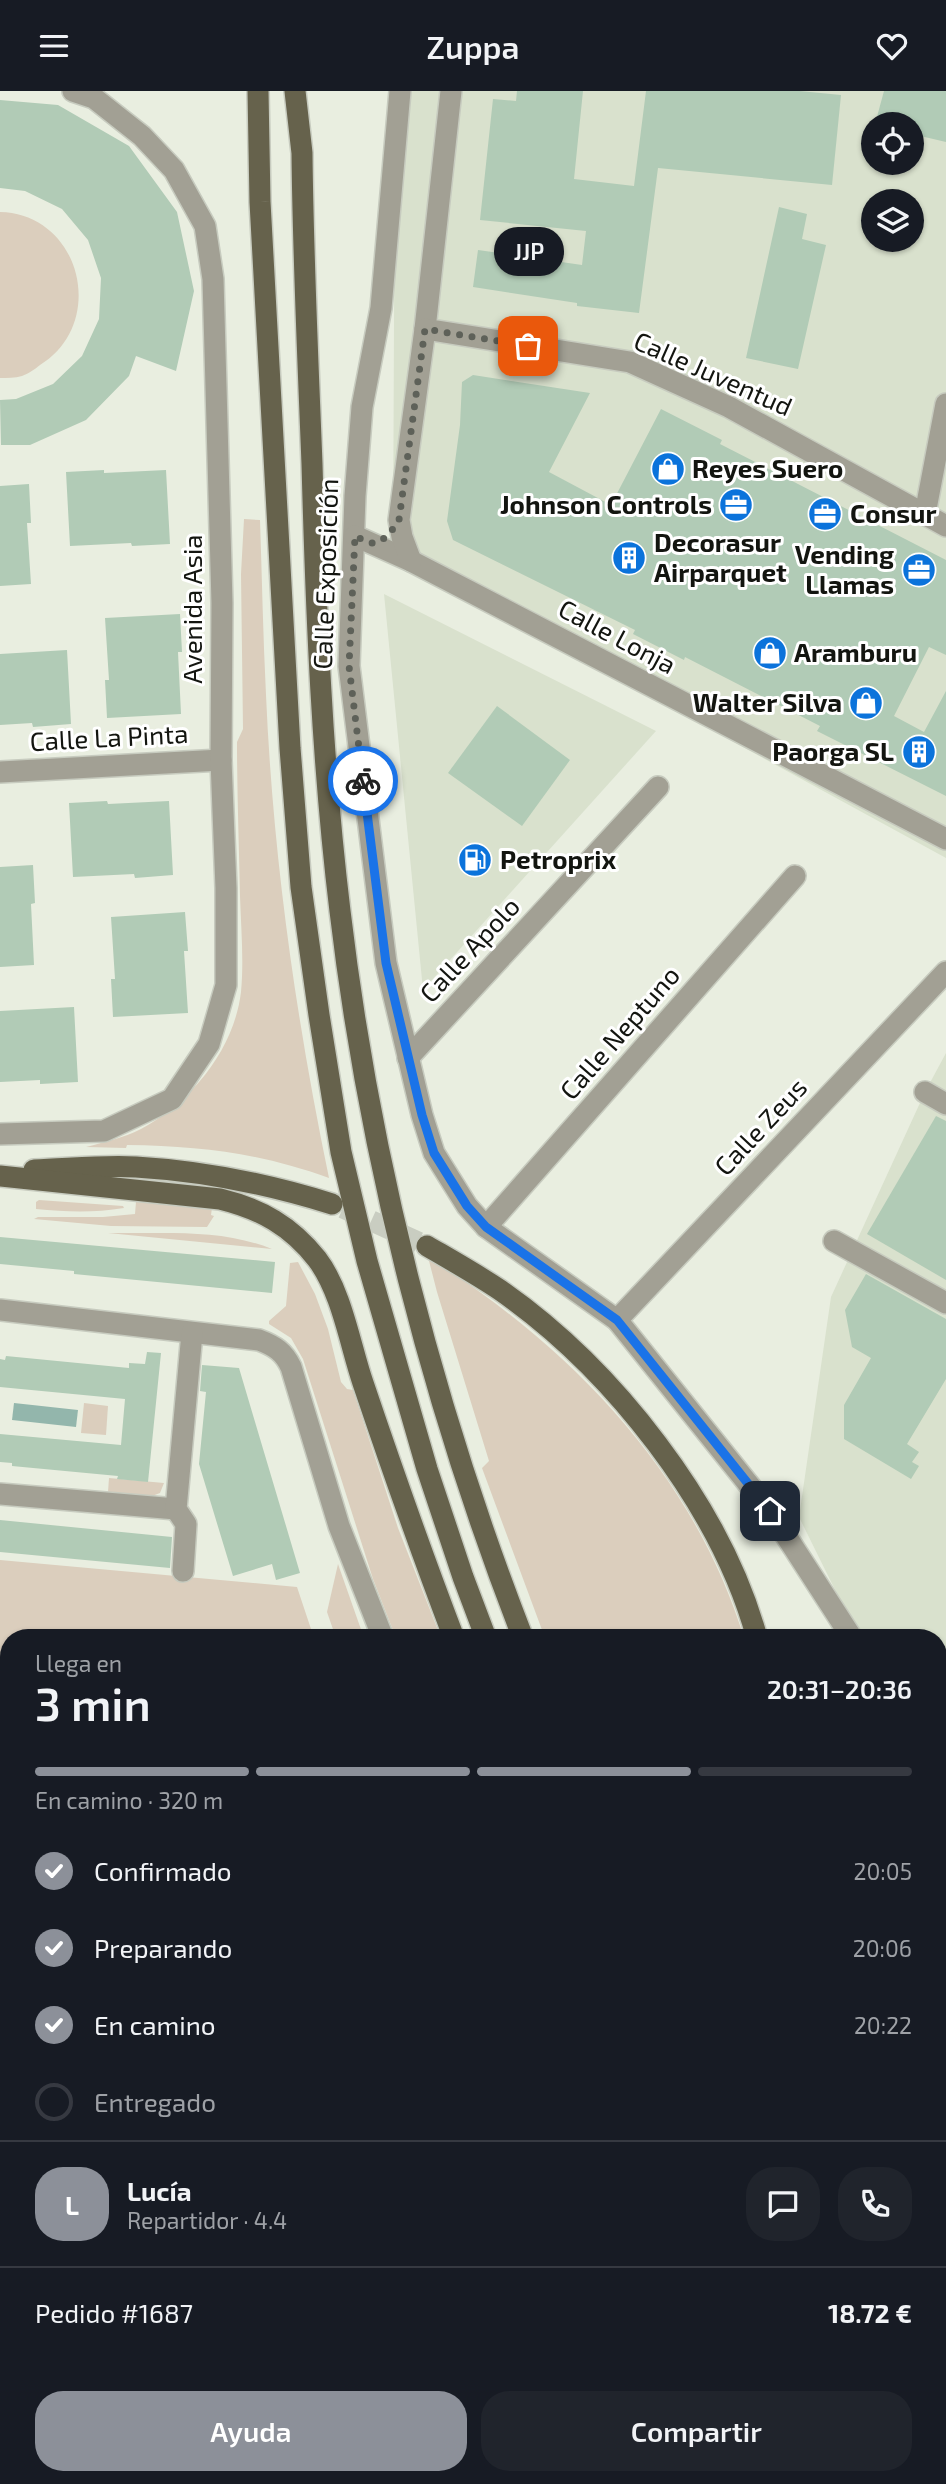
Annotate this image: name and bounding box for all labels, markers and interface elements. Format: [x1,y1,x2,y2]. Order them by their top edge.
icon: menu [35,27,73,65]
text: Zuppa [427,27,519,65]
icon: heart [873,27,911,65]
map controls [861,112,924,252]
button: locate [861,112,924,175]
button: layers [861,189,924,252]
callout: JJP [493,227,563,276]
text: JJP [514,237,544,265]
pin [498,316,558,376]
street label: Calle Juventud [630,324,797,421]
icon: bag [509,327,547,365]
shop icon: Reyes Suero [649,450,687,488]
place label: Reyes Suero [692,452,843,484]
street label: Calle Exposición [306,478,343,670]
office icon: Johnson Controls [717,486,755,524]
place label: Johnson Controls [500,488,712,519]
office icon: Consur [806,495,844,533]
place label: Consur [850,497,937,528]
place label: Decorasur Airparquet [654,526,787,587]
street label: Avenida Asia [176,534,207,684]
place label: Vending Llamas [795,538,894,599]
building icon: Decorasur Airparquet [610,539,648,577]
office icon: Vending Llamas [900,551,938,589]
street label: Calle Lonja [554,592,682,679]
shop icon: Aramburu [751,634,789,672]
place label: Aramburu [794,636,917,667]
shop icon: Walter Silva [847,684,885,722]
place label: Walter Silva [693,686,842,717]
street label: Calle La Pinta [29,717,189,756]
building icon: Paorga SL [900,733,938,771]
place label: Paorga SL [772,735,894,766]
courier [328,746,398,816]
icon: bike [344,762,382,800]
fuel station icon: Petroprix [456,841,494,879]
place label: Petroprix [500,843,616,874]
street label: Calle Apolo [412,890,525,1008]
street label: Calle Neptuno [553,959,685,1105]
street label: Calle Zeus [707,1071,813,1181]
pin [740,1481,800,1541]
icon: home [751,1492,789,1530]
text: Llega en [35,1649,122,1677]
text: 20:31–20:36 [767,1673,912,1704]
text: 3 min [35,1675,151,1730]
text: En camino · 320 m [35,1786,223,1814]
icon: check [35,1852,73,1890]
text: Confirmado [94,1855,232,1886]
text: 20:05 [854,1857,912,1885]
icon: check [35,1929,73,1967]
text: Preparando [94,1932,232,1963]
text: 20:06 [853,1934,912,1962]
icon: check [35,2006,73,2044]
text: En camino [94,2009,216,2040]
text: 20:22 [854,2011,912,2039]
text: Entregado [94,2086,216,2117]
button: chat [746,2167,820,2241]
button: phone [838,2167,912,2241]
text: Lucía [127,2175,192,2206]
text: L [65,2189,79,2220]
text: Repartidor · 4.4 [127,2206,287,2234]
text: Pedido #1687 [35,2297,193,2328]
text: 18.72 € [828,2297,912,2328]
button: Ayuda [35,2391,467,2471]
button: Compartir [481,2391,912,2471]

